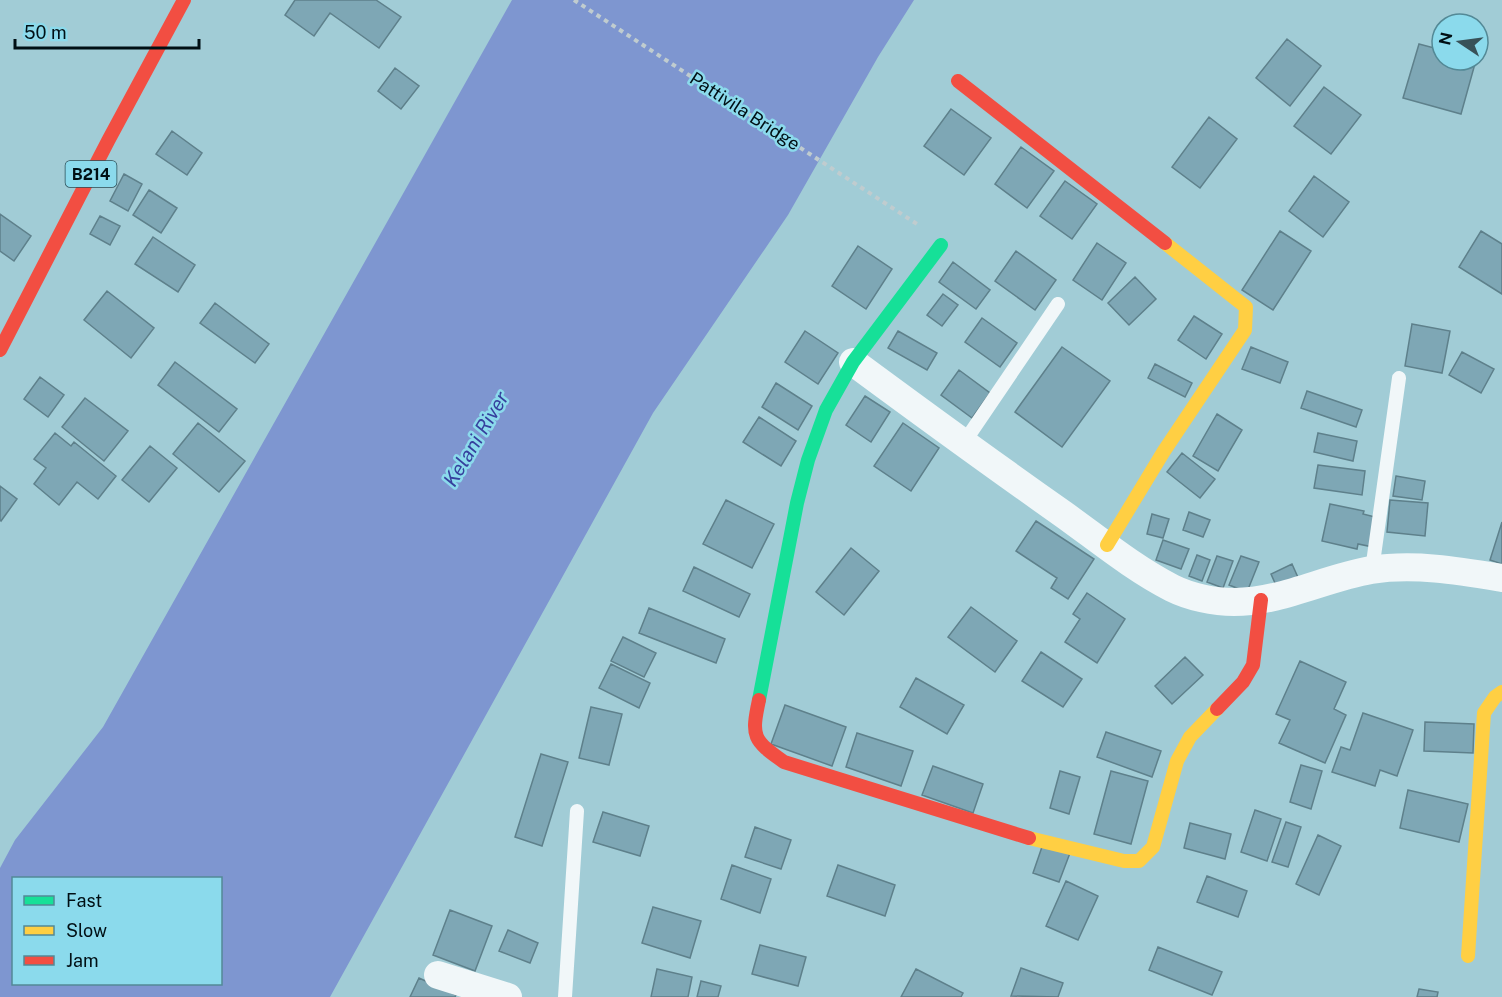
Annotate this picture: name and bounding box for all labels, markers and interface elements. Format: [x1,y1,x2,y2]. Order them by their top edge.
scale bar [15,12,200,50]
north arrow [1430,12,1490,72]
text: 50 m [24,22,67,43]
text: N [1435,31,1457,47]
street label: Pattivila Bridge [686,68,804,154]
road number: B214 [66,161,116,187]
water label: Kelani River [438,387,514,491]
legend [12,877,222,985]
text: Fast [66,890,102,911]
text: Slow [66,920,107,941]
text: Jam [66,950,99,971]

